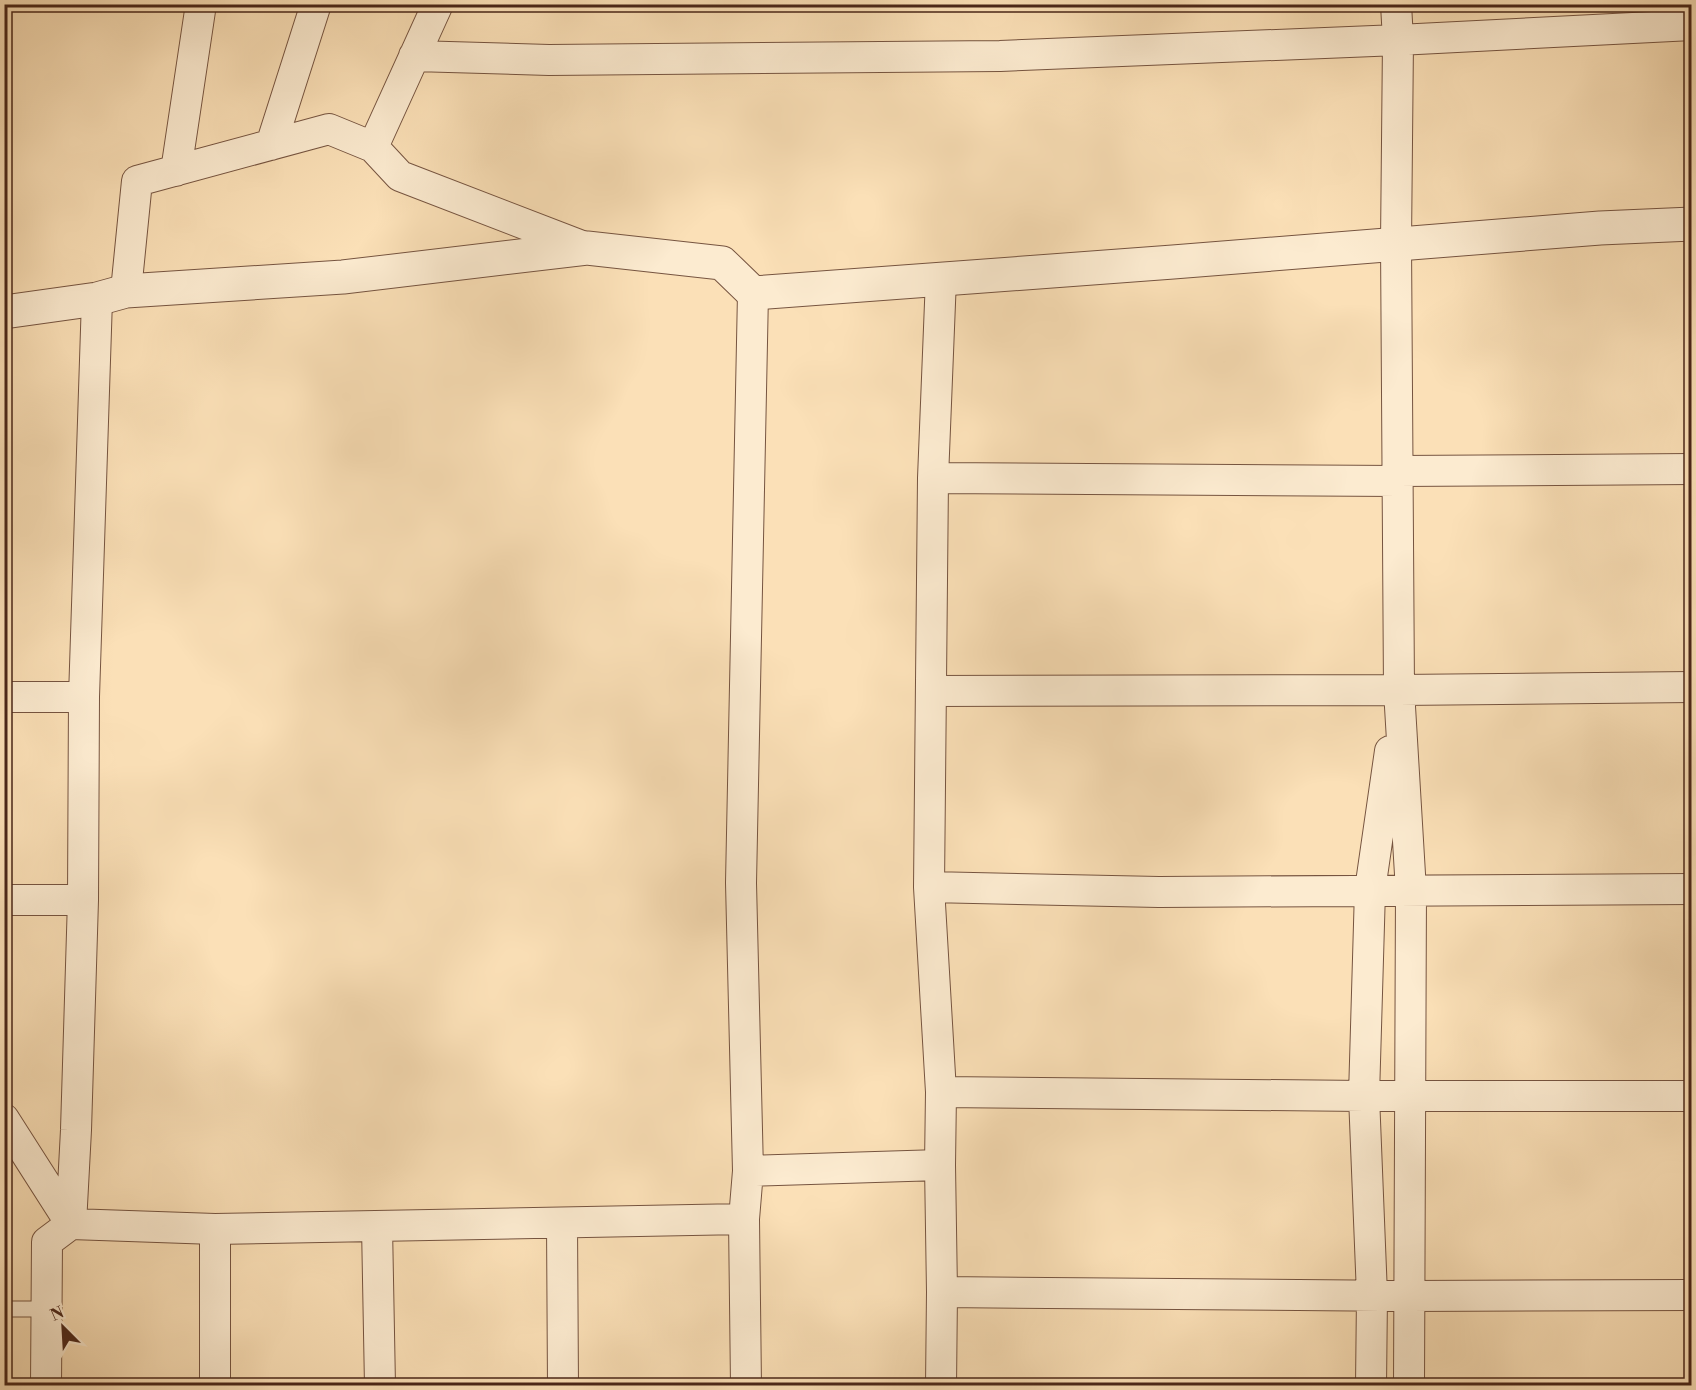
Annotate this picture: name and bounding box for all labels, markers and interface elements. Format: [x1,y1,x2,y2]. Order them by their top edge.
north arrow [33,1297,93,1357]
text: N [47,1302,67,1326]

